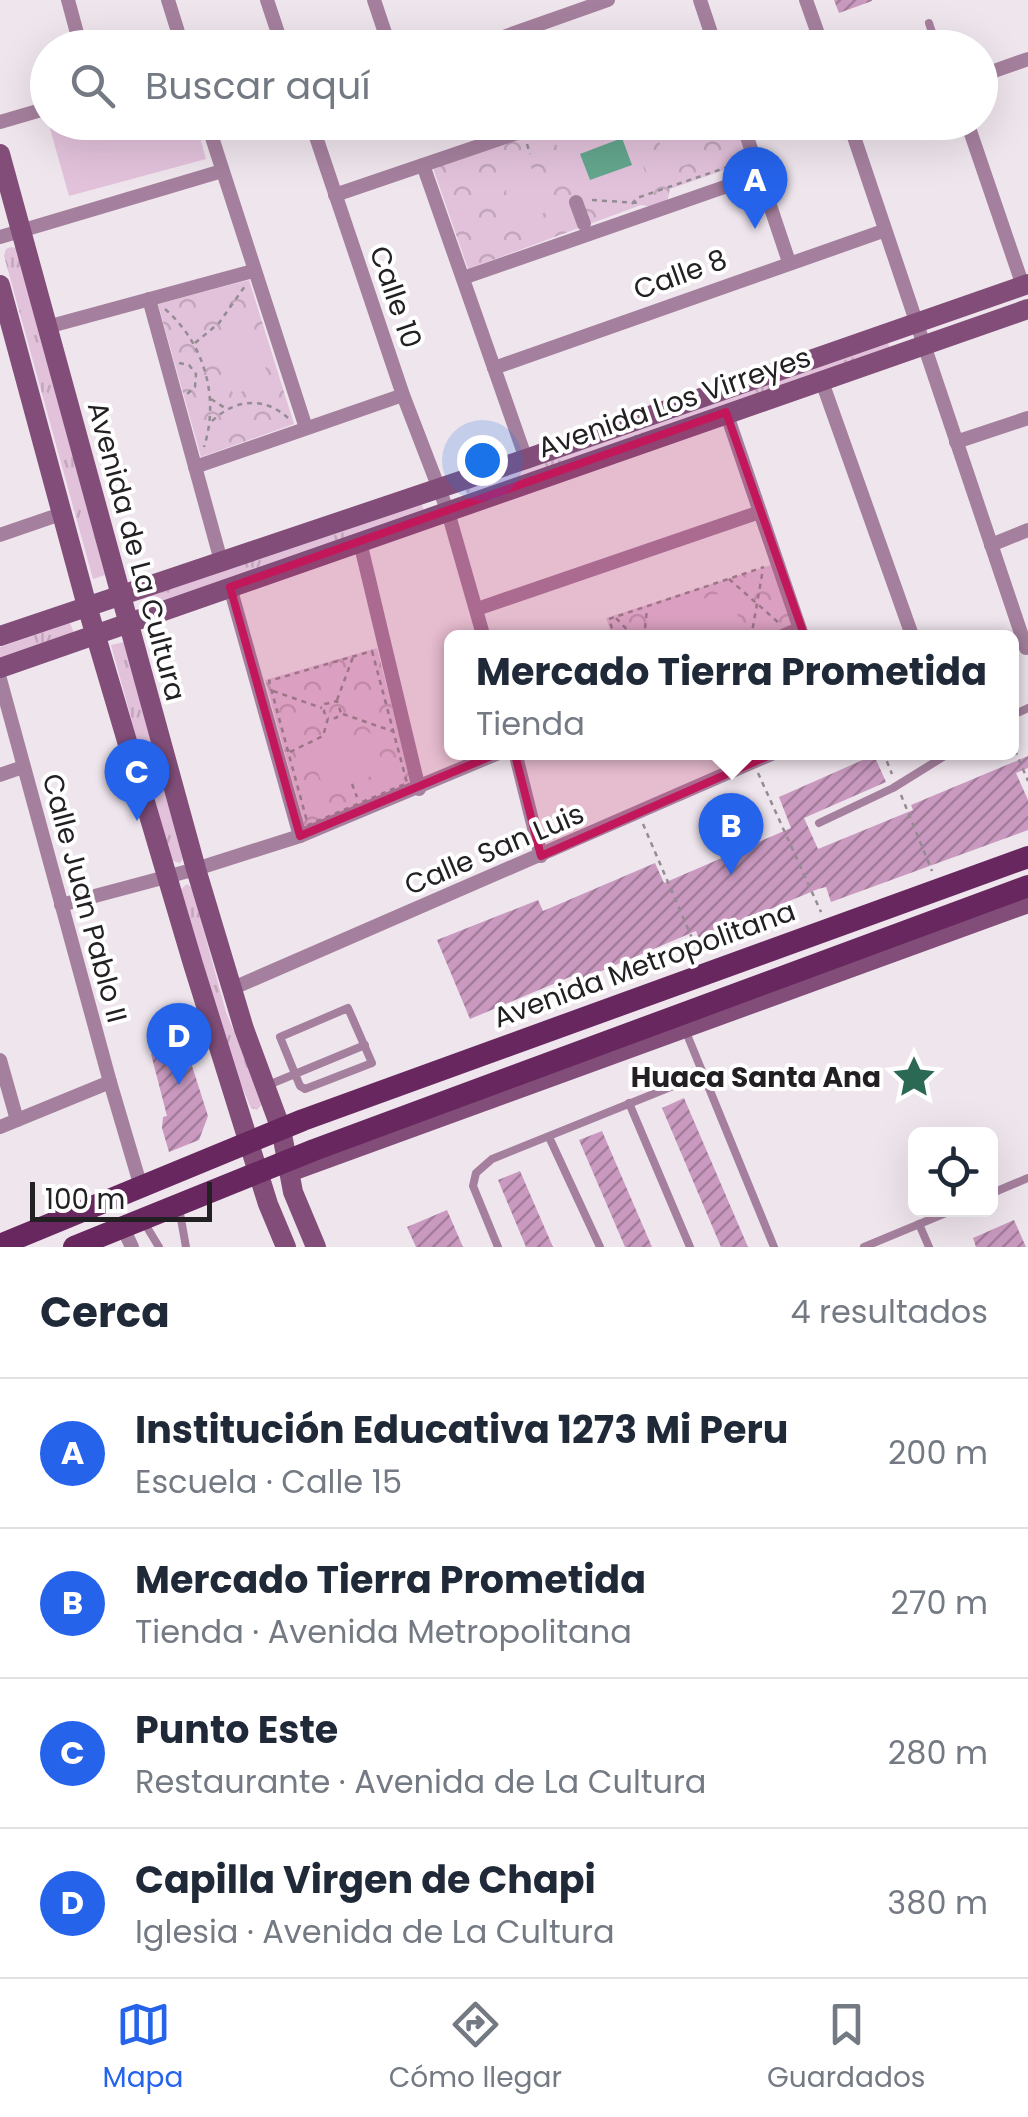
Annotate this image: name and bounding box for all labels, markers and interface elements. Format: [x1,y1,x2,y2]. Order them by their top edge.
search box [30,30,998,140]
icon: search [65,58,120,113]
text: Buscar aquí [145,59,371,112]
pin: A [722,146,788,229]
street label: Calle 8 [628,240,732,309]
street label: Calle 10 [360,241,431,353]
street label: Avenida Los Virreyes [533,337,816,467]
street label: Avenida de La Cultura [78,397,195,705]
your location [457,435,508,486]
popup [444,630,1019,760]
text: Mercado Tierra Prometida [476,645,987,698]
text: Tienda [476,701,585,746]
pin: C [104,738,170,821]
street label: Calle Juan Pablo II [33,769,137,1027]
pin: B [698,792,764,875]
street label: Calle San Luis [398,794,590,905]
street label: Avenida Metropolitana [488,892,801,1037]
pin: D [146,1002,212,1085]
place icon: Huaca Santa Ana [890,1053,938,1101]
place label: Huaca Santa Ana [631,1058,881,1097]
map controls [908,1127,998,1217]
button: locate [908,1127,998,1217]
scale bar [30,1177,212,1222]
text: 100 m [45,1180,125,1219]
text: Cerca [40,1283,170,1342]
text: 4 resultados [790,1289,988,1334]
text: Institución Educativa 1273 Mi Peru [135,1403,788,1456]
text: A [61,1430,84,1475]
text: 200 m [888,1430,988,1475]
text: Escuela · Calle 15 [135,1459,402,1504]
text: Mercado Tierra Prometida [135,1553,646,1606]
text: B [62,1580,83,1625]
text: 270 m [891,1580,988,1625]
text: Tienda · Avenida Metropolitana [135,1609,632,1654]
text: Punto Este [135,1703,338,1756]
text: C [60,1730,85,1775]
text: 280 m [888,1730,988,1775]
text: Restaurante · Avenida de La Cultura [135,1759,706,1804]
text: Capilla Virgen de Chapi [135,1853,596,1906]
text: D [61,1880,84,1925]
text: 380 m [887,1880,988,1925]
text: Iglesia · Avenida de La Cultura [135,1909,615,1954]
tab: Mapa [103,1997,183,2099]
tab: Cómo llegar [389,1997,562,2099]
tab: Guardados [767,1997,925,2099]

